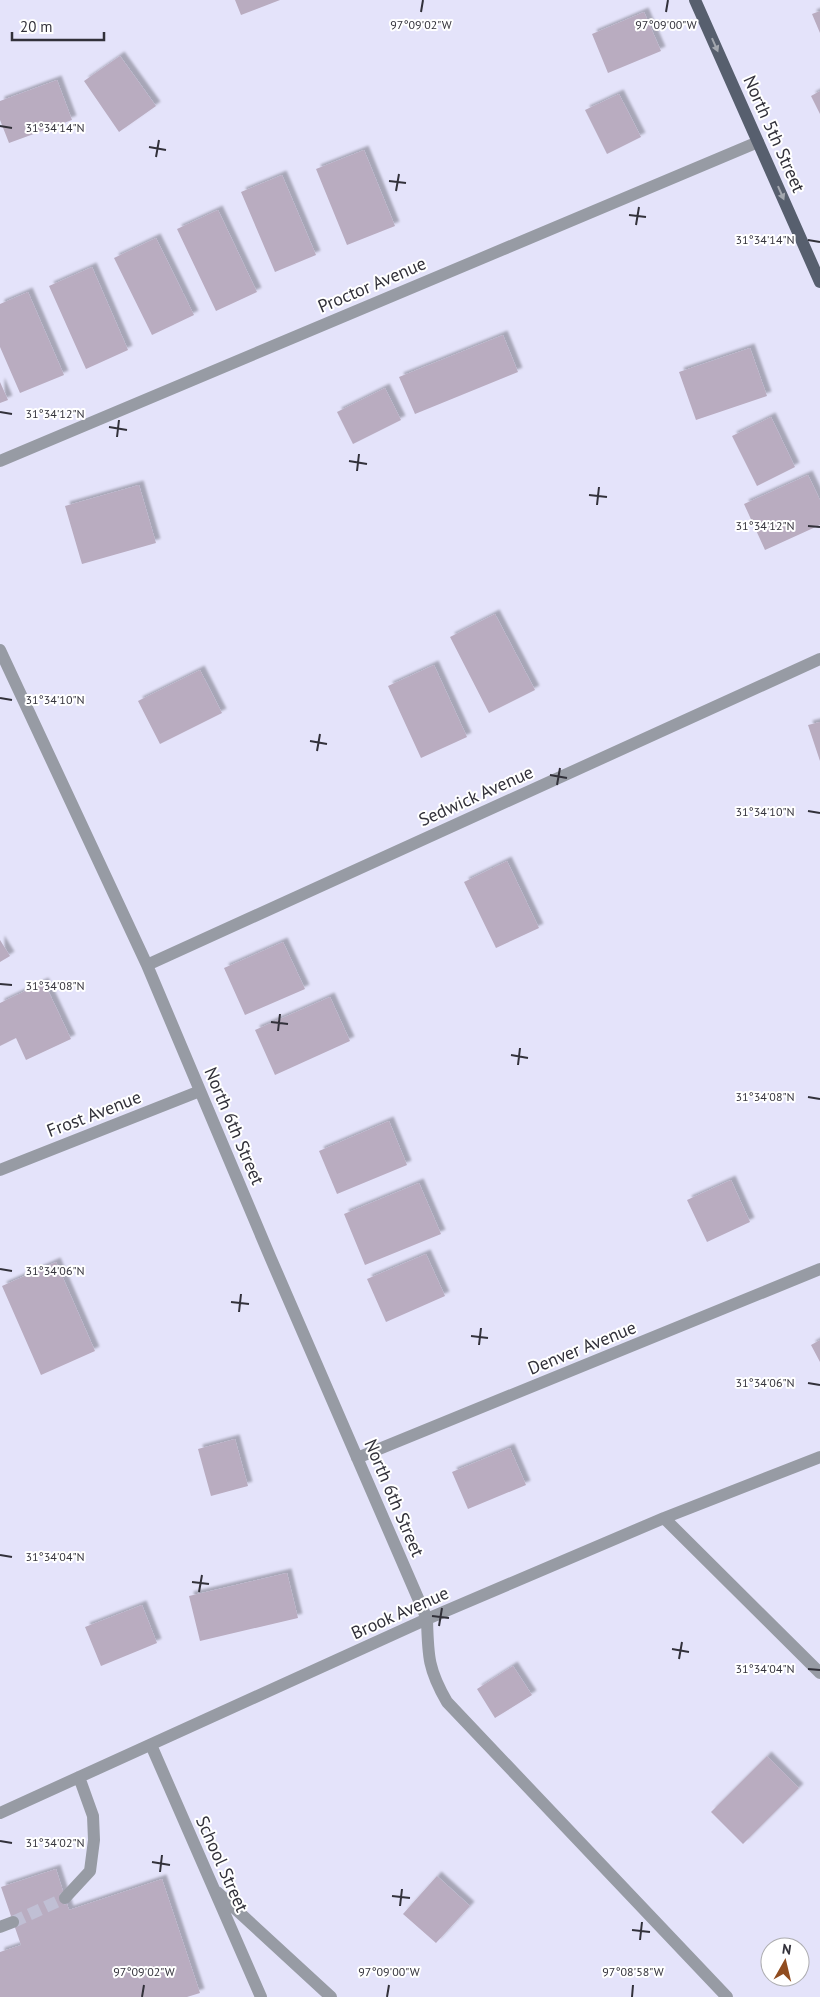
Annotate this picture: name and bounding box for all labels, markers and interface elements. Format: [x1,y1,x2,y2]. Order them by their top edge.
scale bar [12,10,105,42]
text: 20 m [20,17,53,36]
text: 97°09'02"W [390,17,452,32]
text: 97°09'00"W [635,17,697,32]
one-way arrow [712,38,720,52]
street label: North 5th Street [738,72,811,196]
text: 31°34'14"N [25,120,85,135]
one-way arrow [777,186,785,200]
text: 31°34'14"N [735,232,795,247]
street label: Proctor Avenue [314,251,429,318]
text: 31°34'12"N [25,406,85,421]
text: 31°34'12"N [735,518,795,533]
text: 31°34'10"N [25,692,85,707]
street label: Sedwick Avenue [415,760,537,831]
text: 31°34'10"N [735,804,795,819]
text: 31°34'08"N [25,978,85,993]
street label: North 6th Street [199,1063,270,1188]
street label: Frost Avenue [43,1085,144,1142]
text: 31°34'08"N [735,1089,795,1104]
text: 31°34'06"N [25,1263,85,1278]
street label: Denver Avenue [524,1315,639,1380]
text: 31°34'06"N [735,1375,795,1390]
street label: North 6th Street [359,1435,430,1560]
text: 31°34'04"N [25,1549,85,1564]
street label: Brook Avenue [347,1581,452,1644]
text: 31°34'04"N [735,1661,795,1676]
street label: School Street [191,1812,254,1915]
text: 31°34'02"N [25,1835,85,1850]
north arrow [760,1937,810,1987]
text: N [781,1940,793,1959]
text: 97°09'02"W [113,1964,175,1979]
text: 97°09'00"W [358,1964,420,1979]
text: 97°08'58"W [602,1964,664,1979]

